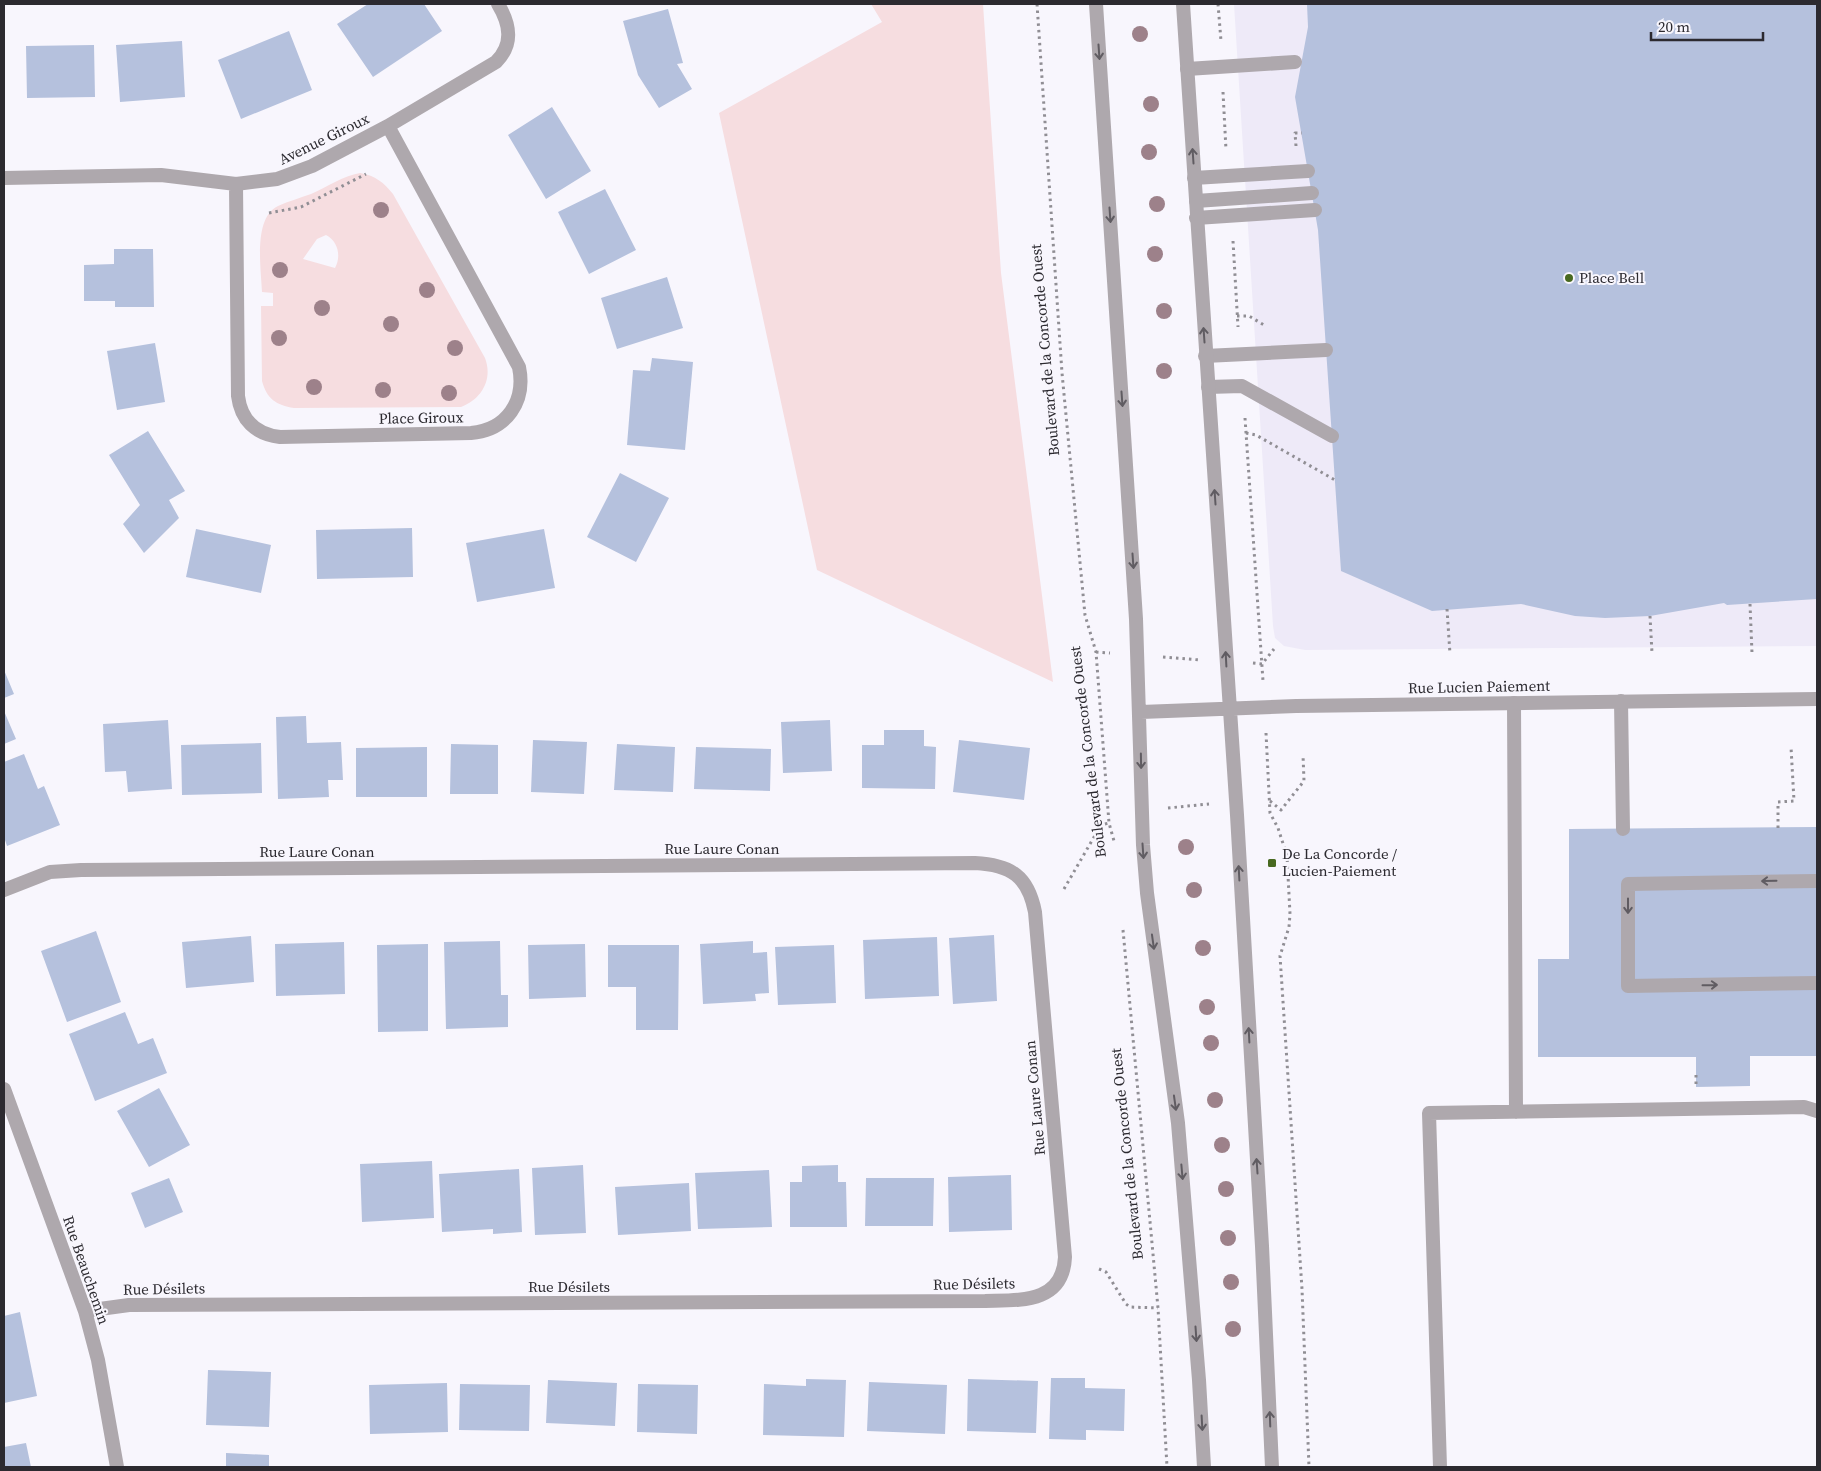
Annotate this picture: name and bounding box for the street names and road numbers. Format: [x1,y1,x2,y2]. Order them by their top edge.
street label: Avenue Giroux [275,108,373,170]
street label: Boulevard de la Concorde Ouest [1025,243,1064,457]
street label: Place Giroux [378,406,464,429]
street label: Boulevard de la Concorde Ouest [1064,645,1111,859]
street label: Rue Lucien Paiement [1408,675,1550,698]
street label: Rue Laure Conan [664,838,780,859]
street label: Rue Laure Conan [259,841,375,862]
street label: Rue Laure Conan [1019,1040,1050,1156]
street label: Boulevard de la Concorde Ouest [1105,1047,1148,1261]
street label: Rue Beauchemin [58,1213,115,1327]
street label: Rue Désilets [933,1272,1015,1295]
street label: Rue Désilets [528,1276,610,1297]
street label: Rue Désilets [123,1277,205,1300]

